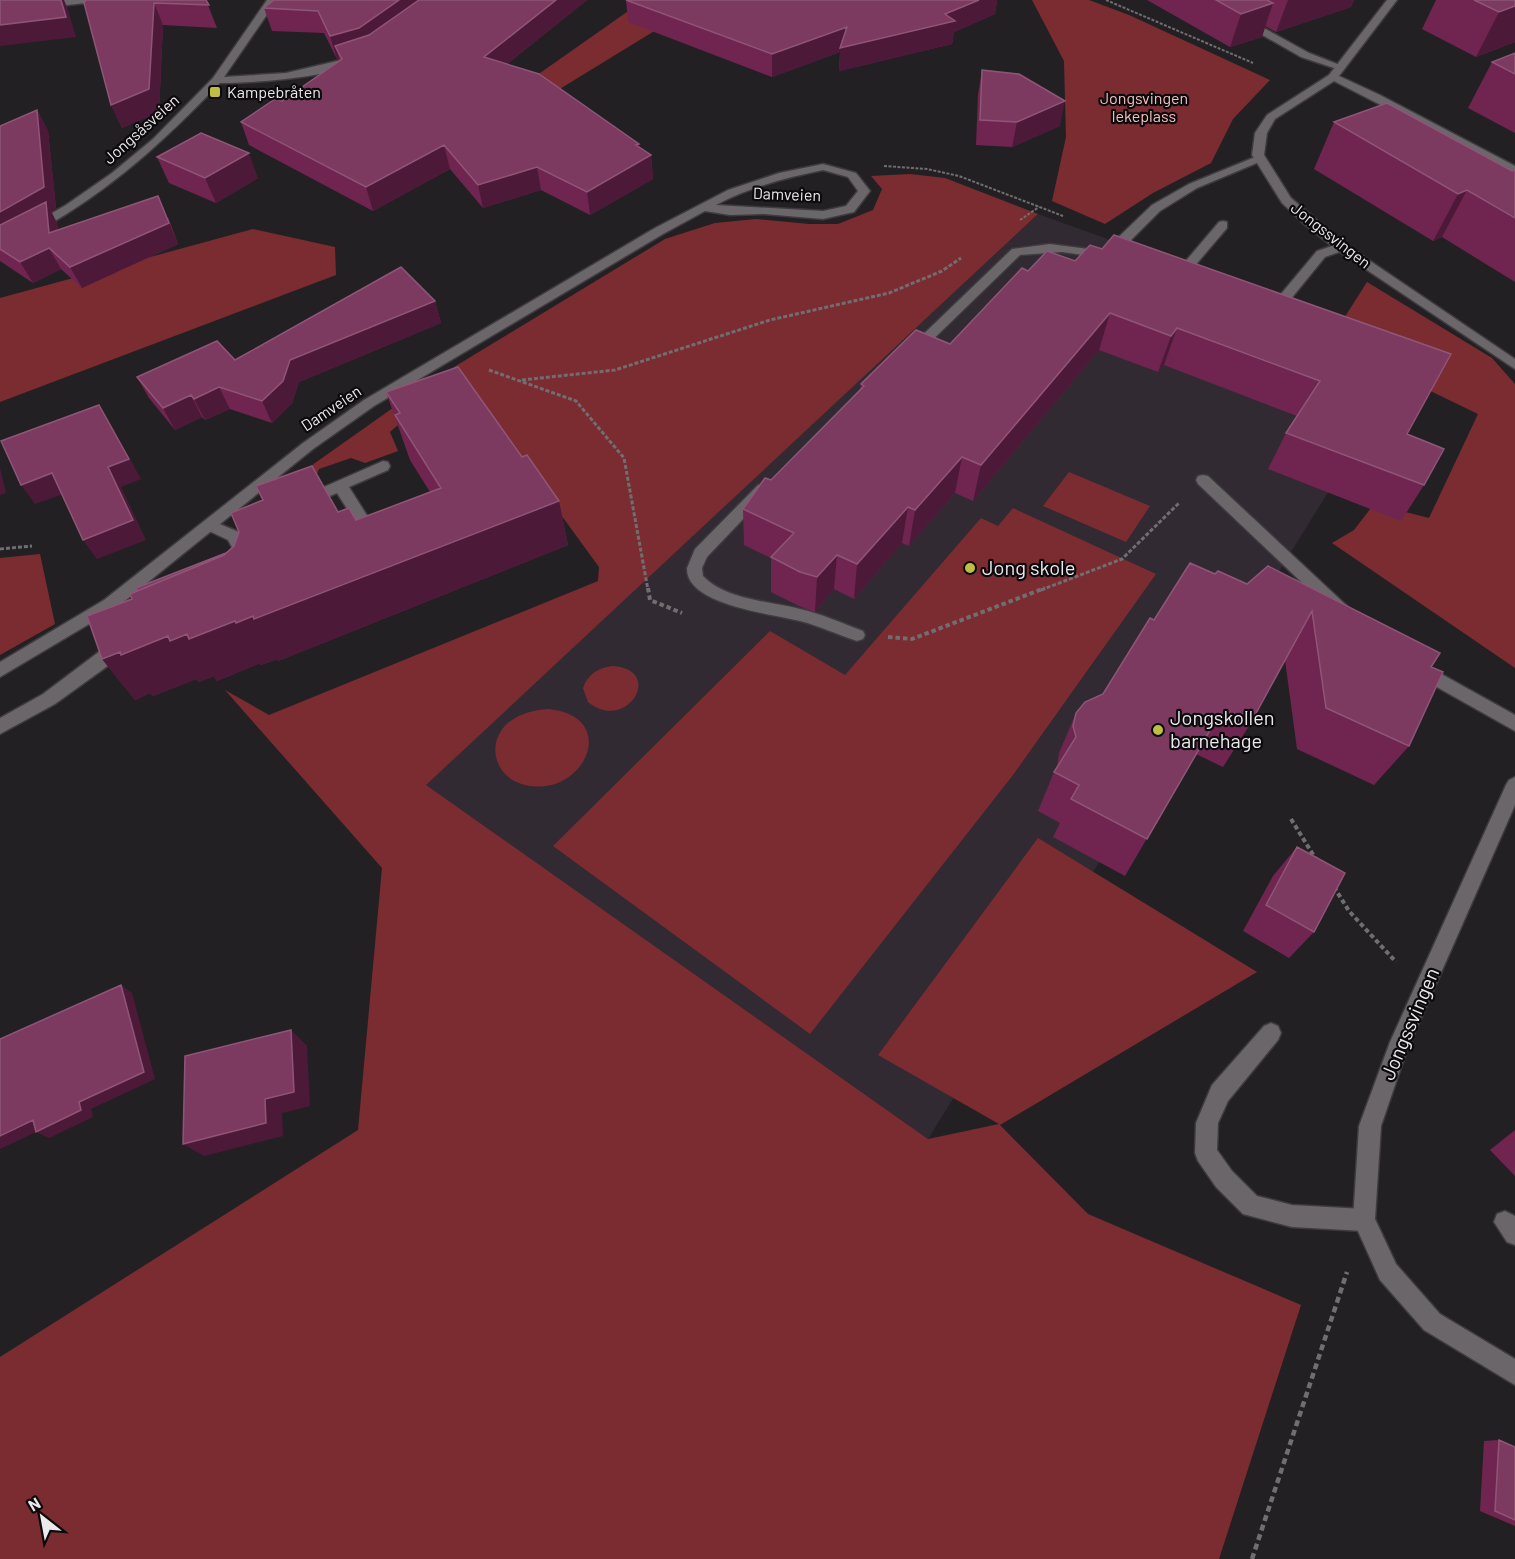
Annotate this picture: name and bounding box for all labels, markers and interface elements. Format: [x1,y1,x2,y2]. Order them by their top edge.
place label: Kampebråten [227,82,321,101]
marker: Kampebråten [208,85,222,99]
park label: Jongsvingen lekeplass [1100,88,1188,125]
street label: Jongsåsveien [99,90,182,168]
street label: Damveien [753,183,821,204]
street label: Jongssvingen [1288,198,1375,272]
street label: Damveien [297,381,364,435]
place label: Jong skole [982,555,1075,579]
marker: Jong skole [963,561,977,575]
place label: Jongskollen barnehage [1170,705,1275,752]
marker: Jongskollen barnehage [1151,723,1165,737]
street label: Jongssvingen [1375,964,1443,1083]
north arrow [12,1487,72,1547]
text: N [25,1493,43,1515]

